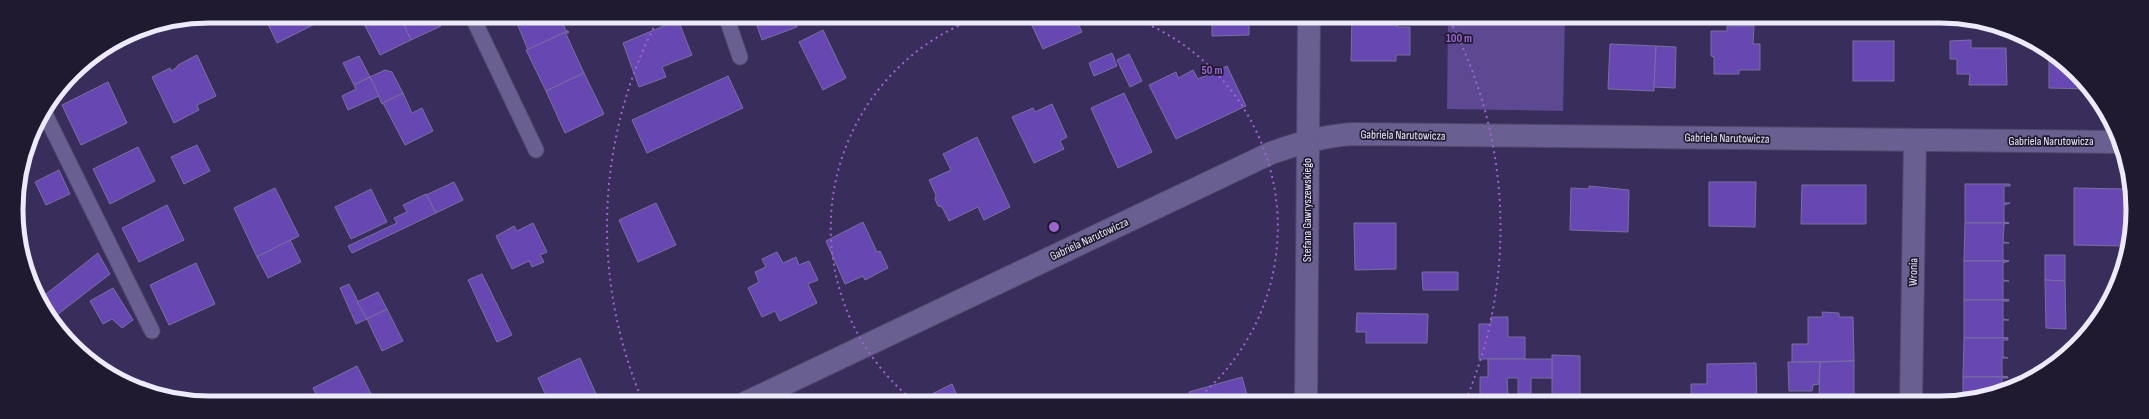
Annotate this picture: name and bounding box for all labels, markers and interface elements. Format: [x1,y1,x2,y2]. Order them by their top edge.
text: 100 m [1446,31,1472,46]
text: 50 m [1202,63,1222,78]
street label: Gabriela Narutowicza [1360,127,1446,144]
street label: Gabriela Narutowicza [1684,130,1770,147]
street label: Gabriela Narutowicza [2008,134,2094,149]
street label: Stefana Gawryszewskiego [1300,158,1315,262]
street label: Gabriela Narutowicza [1047,215,1131,264]
centre of rings [1047,220,1061,234]
street label: Wronia [1906,258,1921,286]

